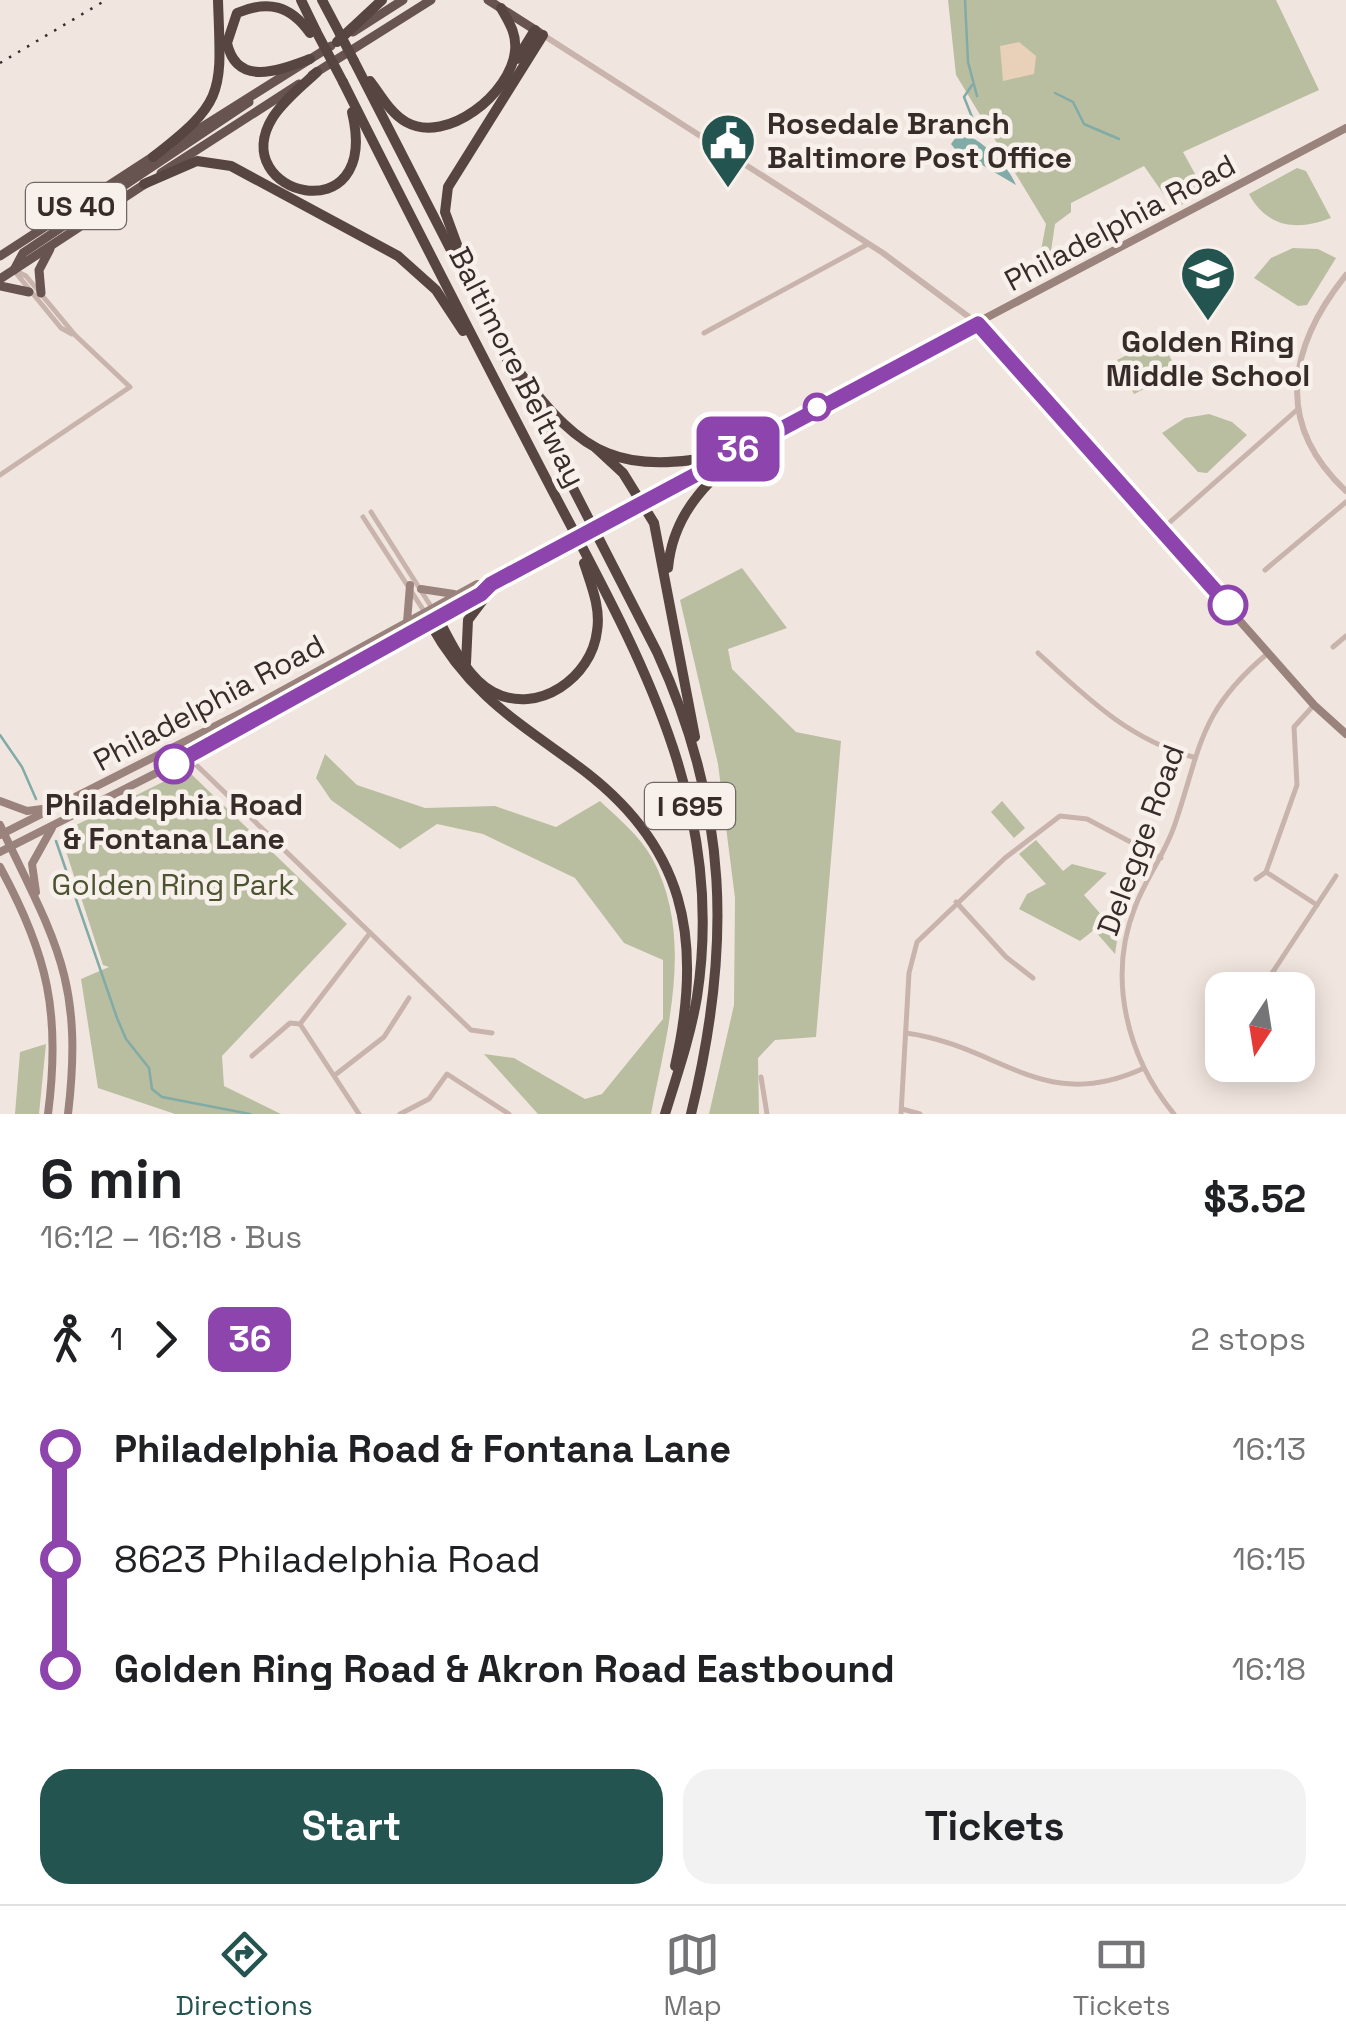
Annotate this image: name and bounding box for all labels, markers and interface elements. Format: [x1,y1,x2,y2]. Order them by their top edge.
place label: Rosedale Branch Baltimore Post Office [767,104,1072,177]
public building icon: Rosedale Branch Baltimore Post Office [698,111,758,190]
street label: Philadelphia Road [998,145,1242,300]
road number: US 40 [26,183,126,229]
street label: Baltimore Beltway [440,240,595,493]
school or university icon: Golden Ring Middle School [1178,244,1238,323]
place label: Golden Ring Middle School [1106,322,1310,395]
unlabelled marker [804,394,830,420]
line badge: 36 [693,416,783,482]
text: 36 [717,427,759,471]
unlabelled marker [1209,586,1247,624]
street label: Philadelphia Road [87,625,331,780]
street label: Delegge Road [1088,739,1193,941]
marker: Philadelphia Road & Fontana Lane [155,745,193,783]
road number: I 695 [645,783,735,829]
place label: Philadelphia Road & Fontana Lane [45,785,303,858]
park label: Golden Ring Park [52,865,294,904]
north arrow [1205,972,1315,1082]
map controls [1205,972,1315,1082]
text: 6 min [40,1144,183,1214]
text: $3.52 [1203,1175,1306,1223]
text: 16:12 – 16:18 · Bus [40,1217,302,1257]
icon: walk [40,1312,95,1367]
icon: forward [138,1312,193,1367]
text: 36 [228,1317,271,1361]
text: 1 [110,1319,123,1359]
text: 2 stops [1191,1319,1306,1359]
text: Philadelphia Road & Fontana Lane [114,1425,731,1473]
text: 16:13 [1232,1429,1306,1469]
text: 8623 Philadelphia Road [114,1535,541,1583]
text: 16:15 [1232,1539,1306,1579]
text: Golden Ring Road & Akron Road Eastbound [114,1645,895,1693]
text: 16:18 [1232,1649,1306,1689]
button: Start [40,1769,663,1884]
button: Tickets [683,1769,1306,1884]
tab: Directions [175,1927,313,2023]
tab: Map [664,1927,722,2023]
tab: Tickets [1073,1927,1171,2023]

